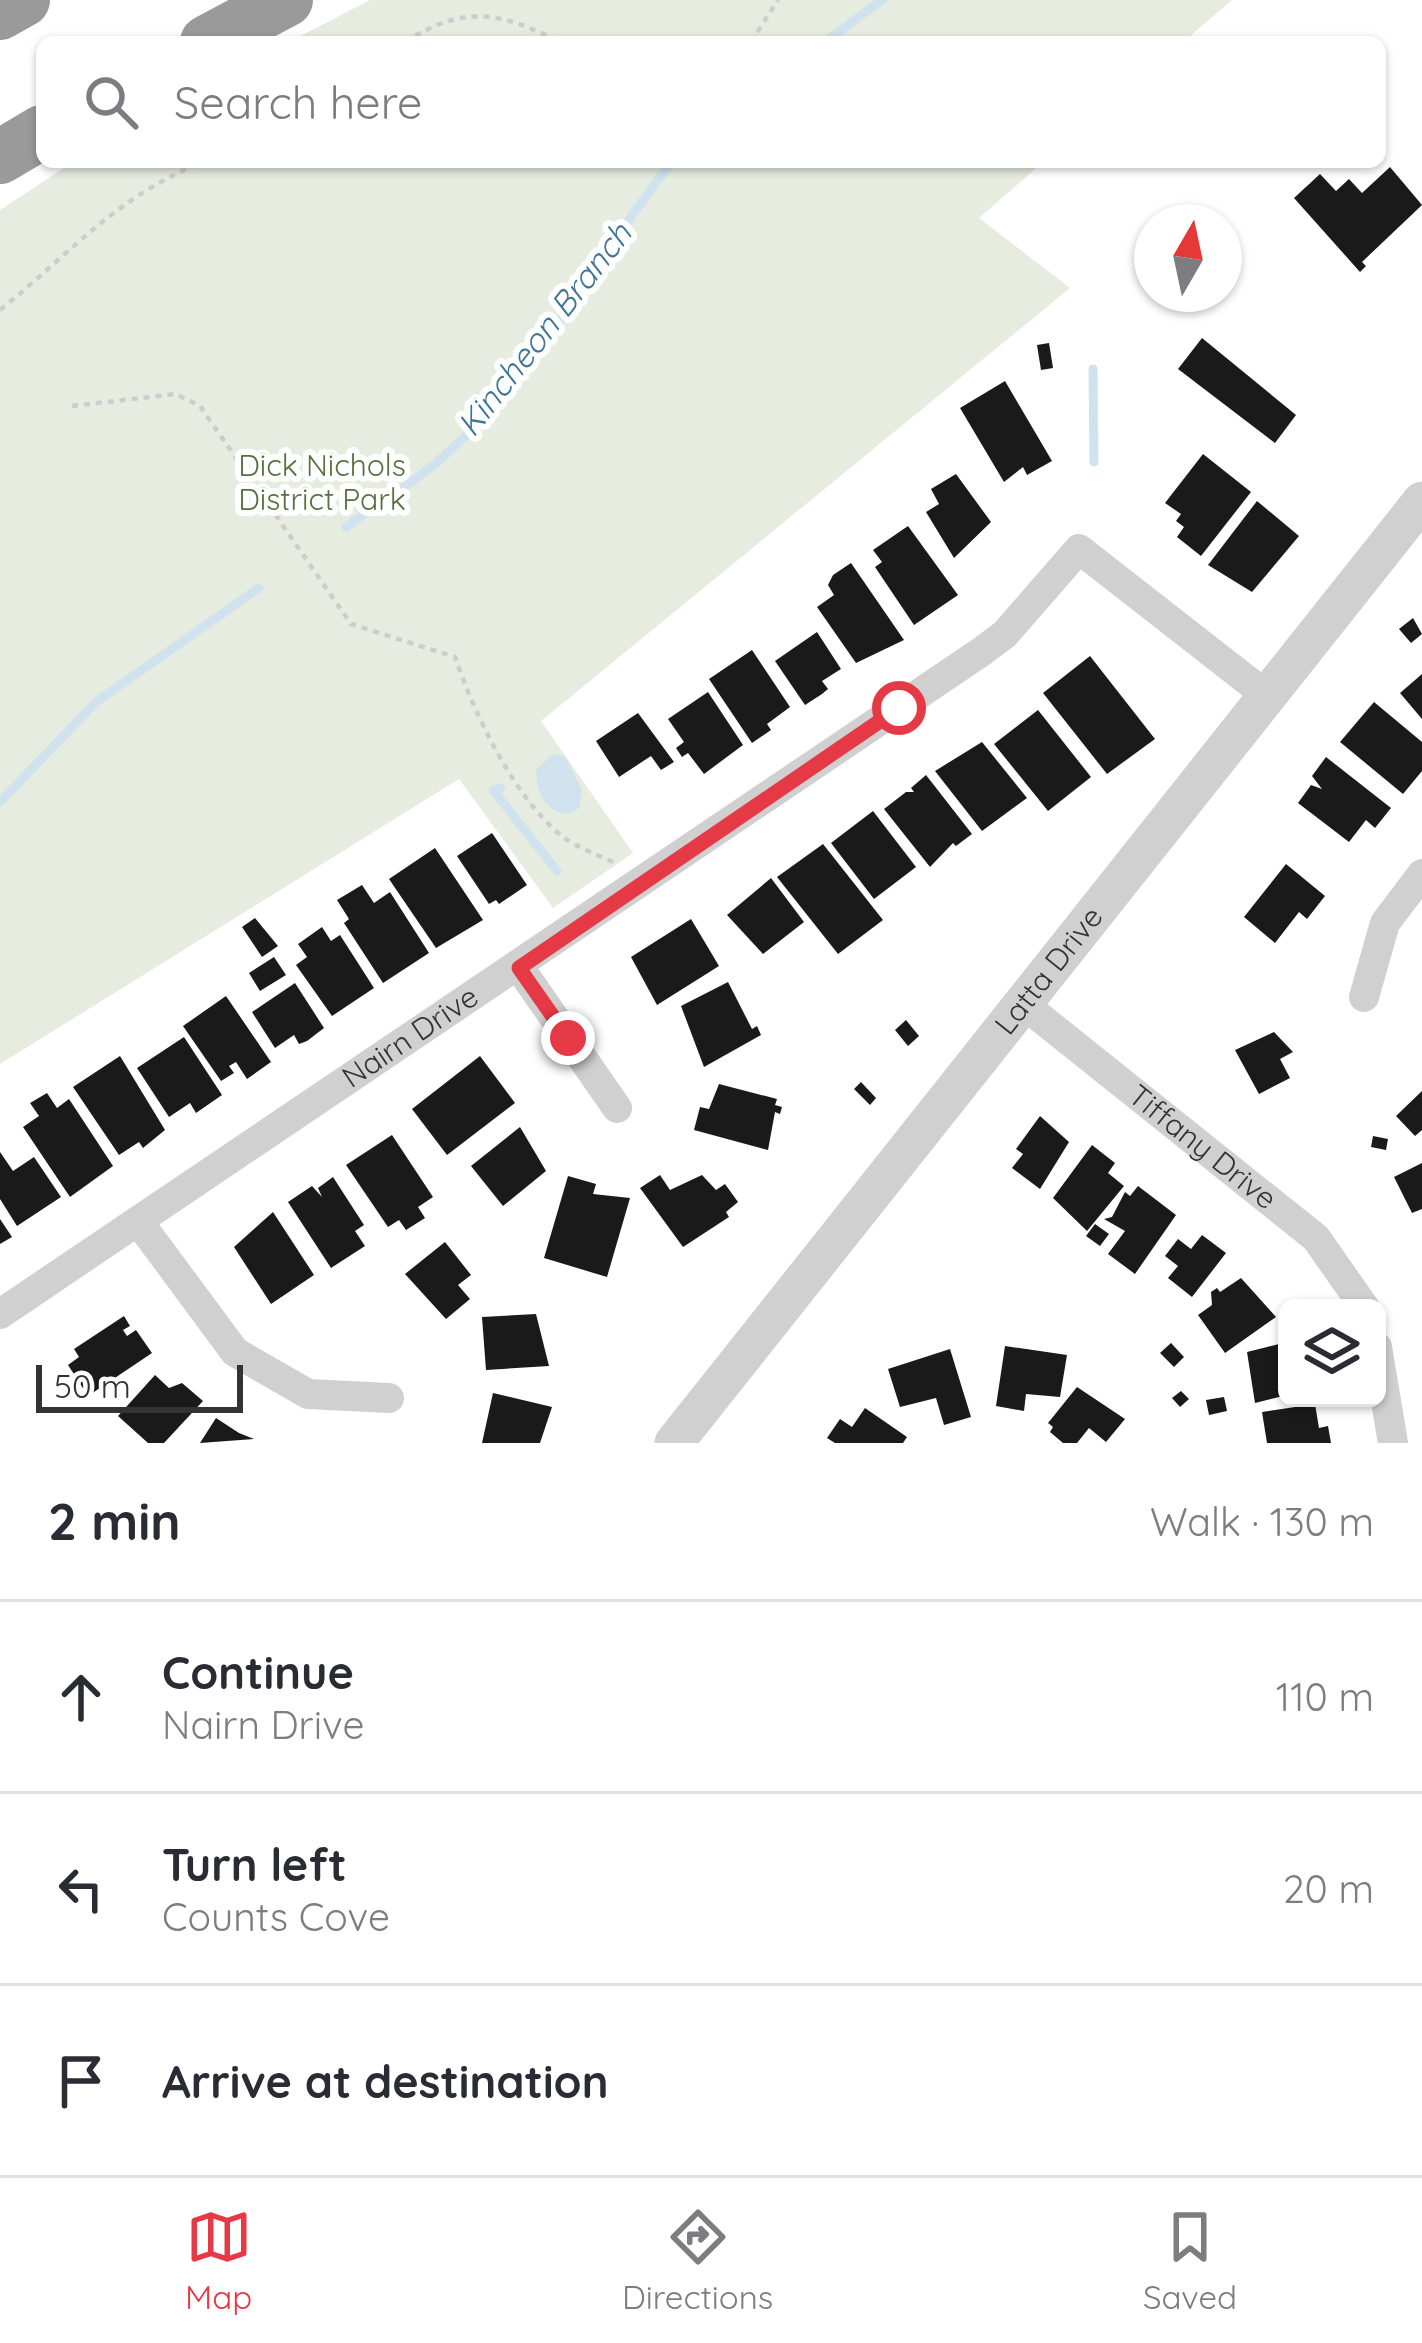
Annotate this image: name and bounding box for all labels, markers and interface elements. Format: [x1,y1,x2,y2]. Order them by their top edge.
search box [36,36,1386,168]
icon: search [78,69,144,135]
text: Search here [174,74,422,130]
north arrow [1134,204,1242,312]
water label: Kincheon Branch [448,213,640,444]
park label: Dick Nichols District Park [238,446,406,518]
route start [872,681,926,735]
street label: Latta Drive [986,898,1111,1042]
street label: Nairn Drive [335,977,485,1096]
route end [541,1011,595,1065]
street label: Tiffany Drive [1121,1076,1285,1217]
map controls [1278,1299,1386,1407]
button: layers [1278,1299,1386,1407]
scale bar [36,1359,243,1412]
text: 50 m [54,1365,131,1406]
text: 2 min [48,1489,181,1553]
text: Walk · 130 m [1150,1497,1374,1546]
text: Continue [162,1644,354,1700]
icon: ahead [48,1664,114,1730]
text: 110 m [1276,1672,1374,1721]
text: Nairn Drive [162,1700,364,1749]
text: Turn left [162,1836,347,1892]
icon: left [48,1856,114,1922]
text: 20 m [1283,1864,1374,1913]
text: Counts Cove [162,1892,390,1941]
icon: arrive [48,2048,114,2114]
text: Arrive at destination [162,2053,608,2109]
tab: Map [185,2204,252,2317]
tab: Directions [622,2204,773,2317]
tab: Saved [1143,2204,1237,2317]

